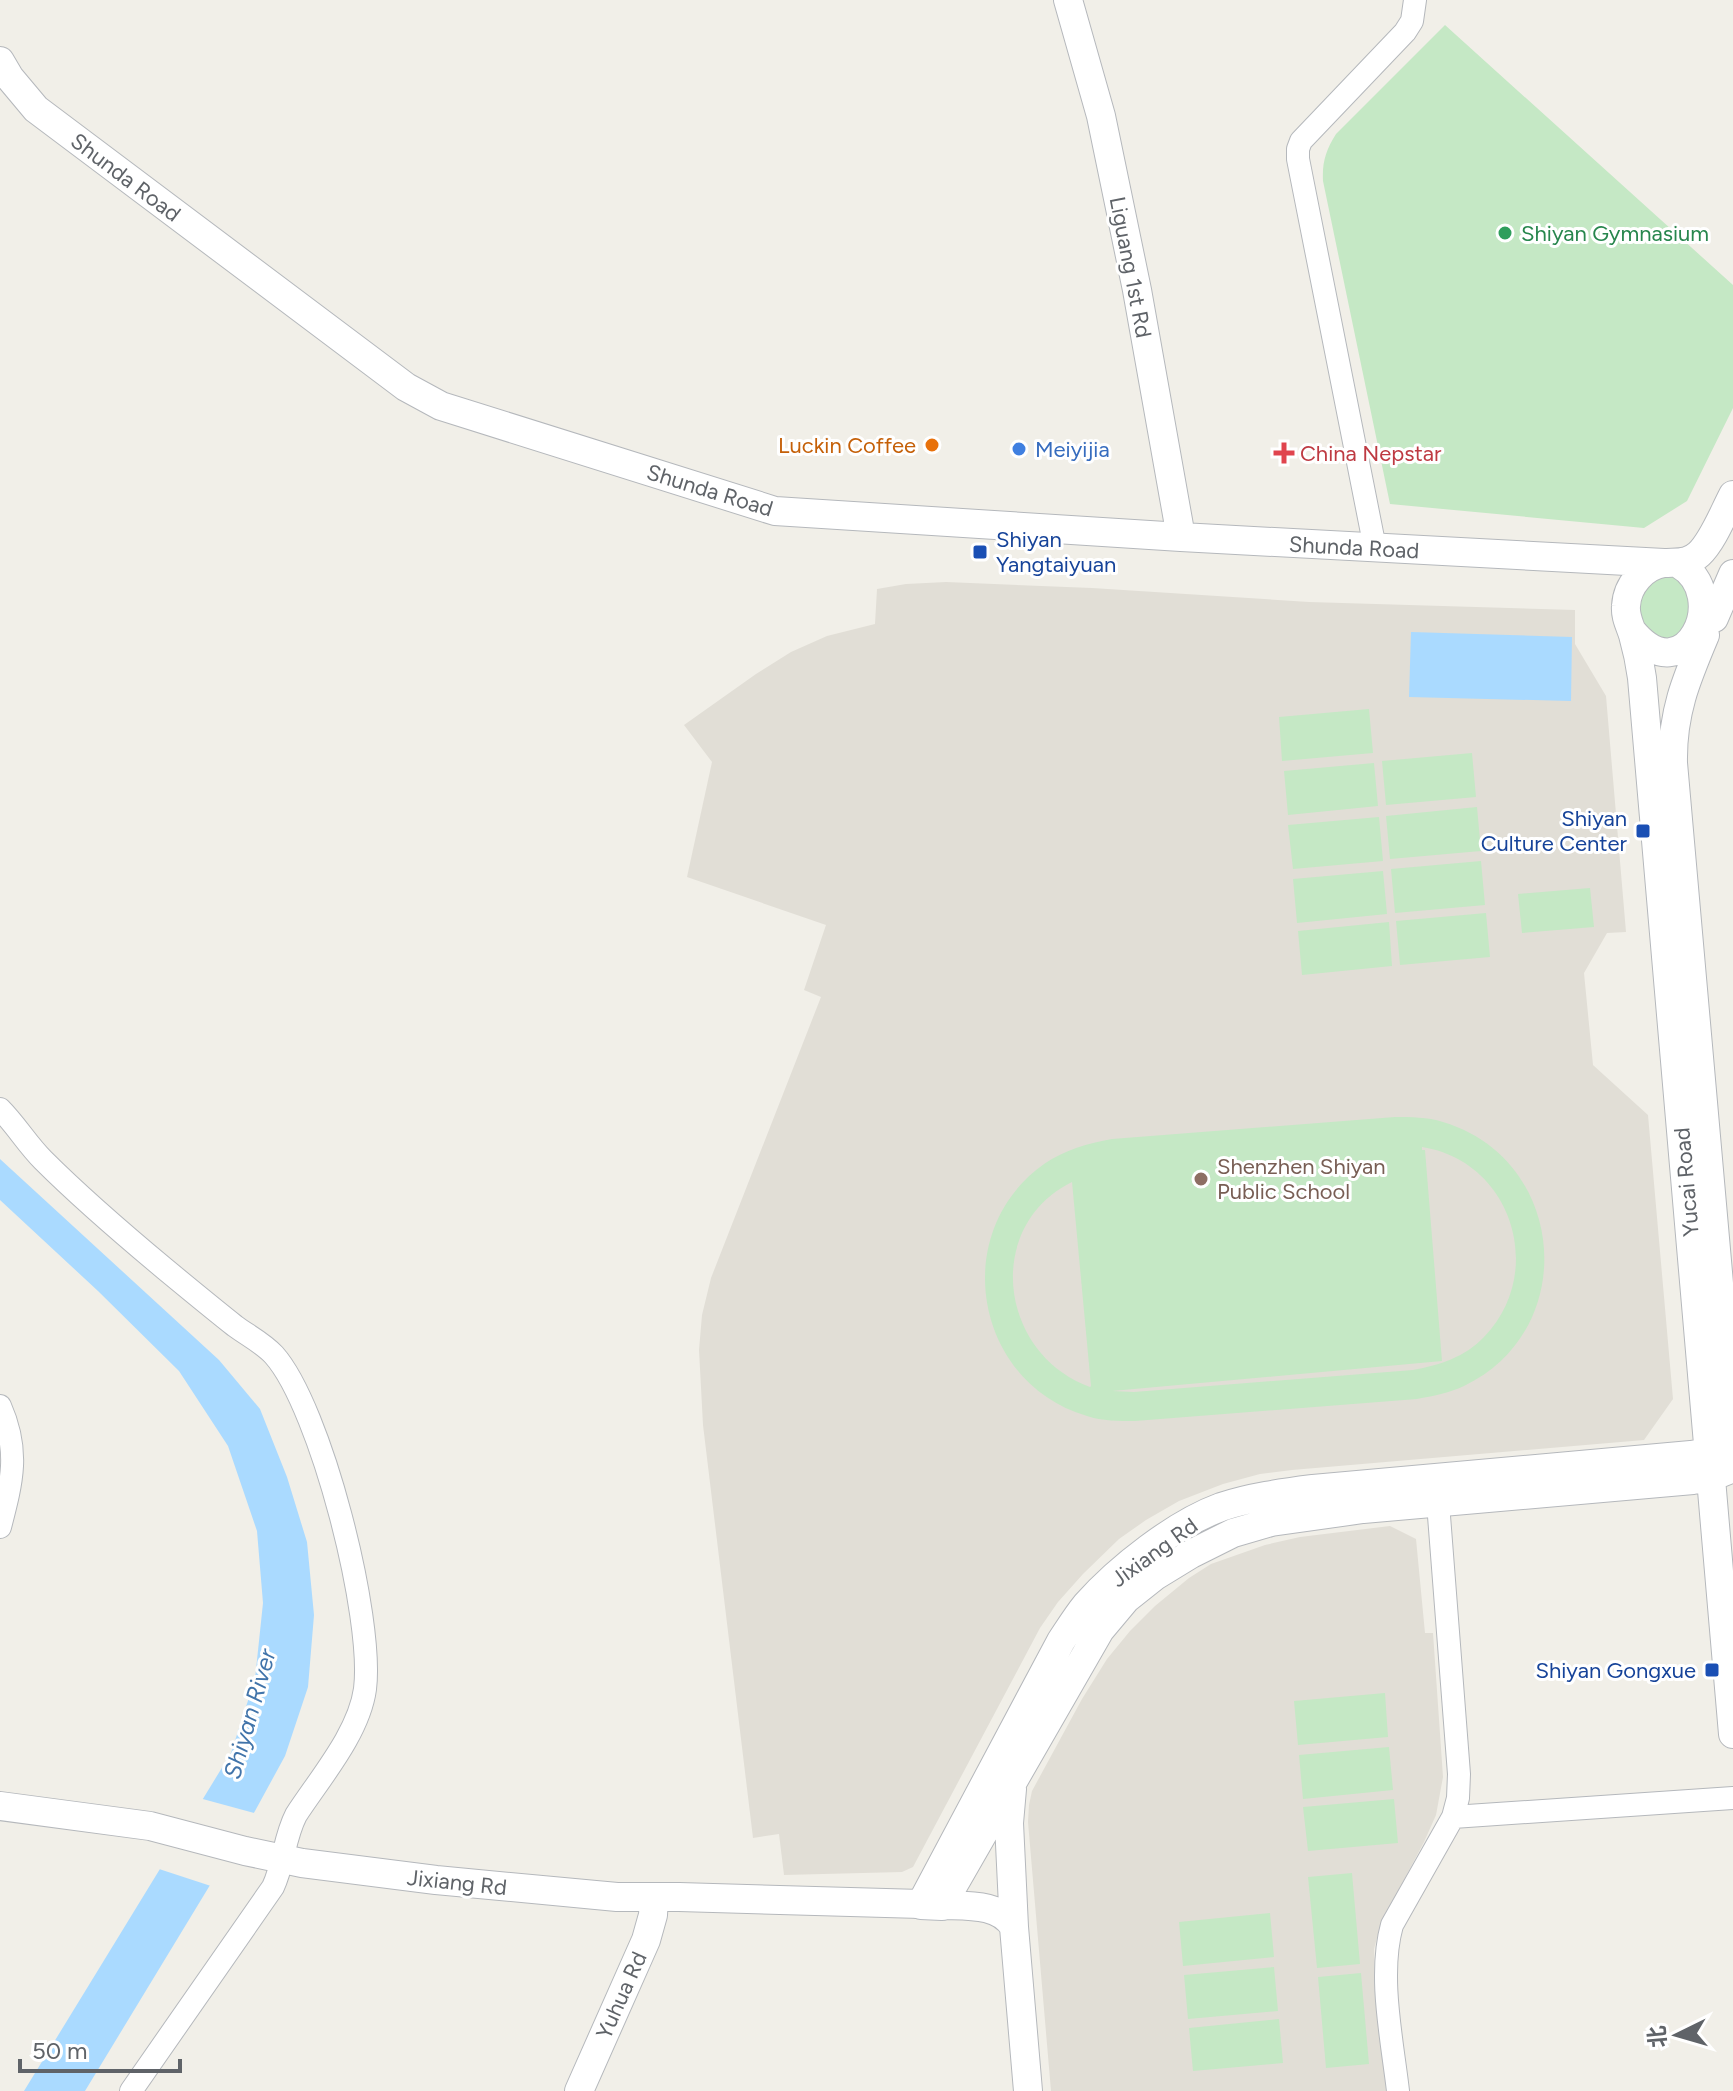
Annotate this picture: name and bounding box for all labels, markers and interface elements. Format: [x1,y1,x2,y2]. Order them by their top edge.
street label: Shunda Road [65,127,186,227]
street label: Liguang 1st Rd [1104,194,1157,340]
place label: Shiyan Gymnasium [1521,220,1709,247]
marker: Shiyan Gymnasium [1496,224,1514,242]
place label: Luckin Coffee [778,432,916,459]
marker: Luckin Coffee [923,436,941,454]
place label: Meiyijia [1035,436,1110,463]
marker: Meiyijia [1010,440,1028,458]
place label: China Nepstar [1300,440,1442,467]
marker: China Nepstar [1275,444,1293,462]
street label: Shunda Road [643,458,776,522]
place label: Shiyan Yangtaiyuan [996,526,1116,578]
street label: Shunda Road [1288,531,1420,564]
marker: Shiyan Yangtaiyuan [971,543,989,561]
place label: Shiyan Culture Center [1481,805,1628,857]
marker: Shiyan Culture Center [1634,822,1652,840]
street label: Yucai Road [1668,1126,1705,1238]
place label: Shenzhen Shiyan Public School [1217,1153,1386,1205]
marker: Shenzhen Shiyan Public School [1192,1170,1210,1188]
street label: Jixiang Rd [1106,1512,1203,1593]
water label: Shiyan River [217,1645,282,1782]
place label: Shiyan Gongxue [1535,1657,1696,1684]
marker: Shiyan Gongxue [1703,1661,1721,1679]
street label: Jixiang Rd [406,1864,508,1901]
street label: Yuhua Rd [590,1947,653,2043]
north arrow [1637,1995,1717,2075]
scale bar [20,2023,180,2073]
text: 北 [1643,2025,1672,2049]
text: 50 m [32,2036,88,2065]

